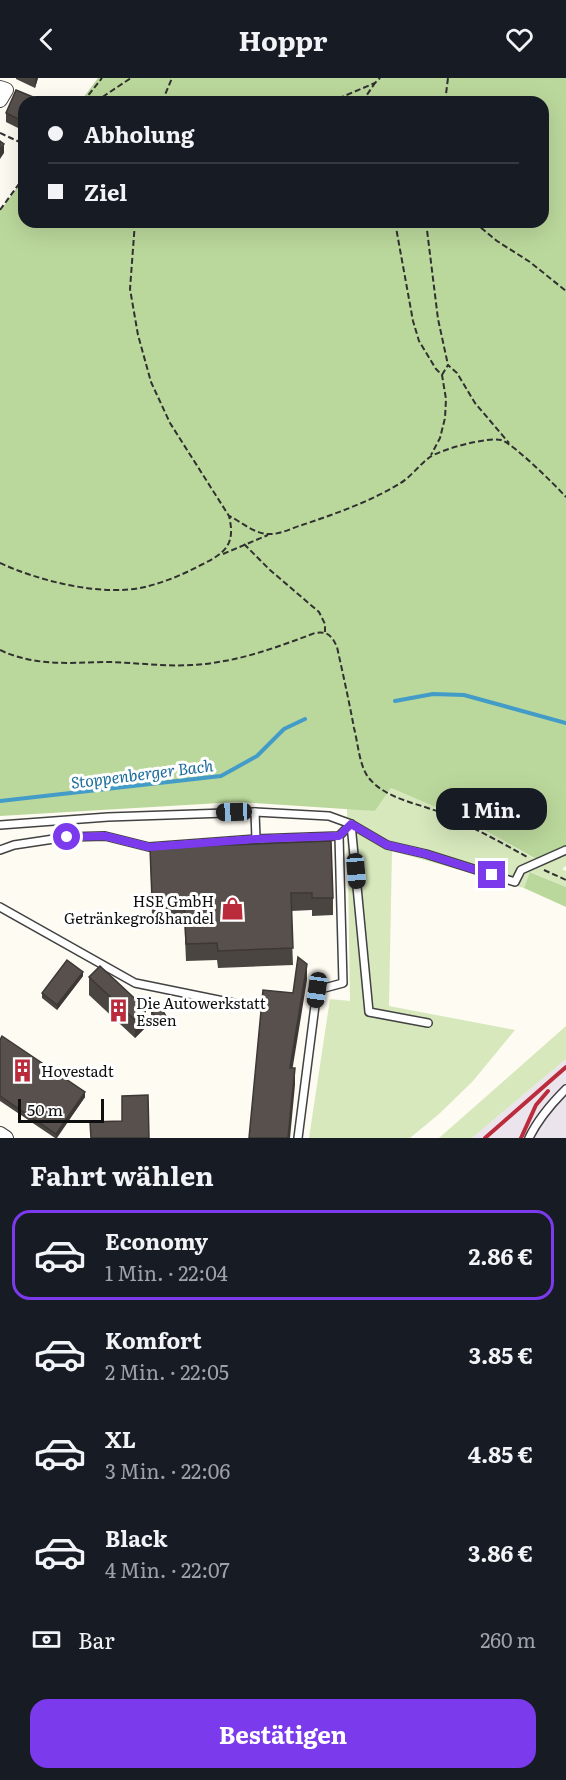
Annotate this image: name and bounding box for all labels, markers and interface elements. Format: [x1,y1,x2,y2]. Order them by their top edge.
text: Hoppr [239,19,327,59]
icon: back [30,23,63,56]
icon: heart [503,23,536,56]
text: Abholung [84,117,194,150]
text: Ziel [84,175,127,208]
water label: Stoppenberger Bach [69,752,215,794]
callout: 1 Min. [436,788,548,830]
text: 1 Min. [462,794,521,824]
car [216,802,252,822]
route start [53,823,80,850]
car [345,852,367,890]
route end [478,861,505,888]
place label: HSE GmbH Getränkegroßhandel [64,889,214,929]
shop icon: HSE GmbH Getränkegroßhandel [219,896,245,922]
car [306,971,328,1009]
place label: Die Autowerkstatt Essen [136,991,266,1031]
building icon: Die Autowerkstatt Essen [105,998,131,1024]
building icon: Hovestadt [10,1057,36,1083]
place label: Hovestadt [41,1059,114,1082]
scale bar [18,1096,104,1124]
text: 50 m [27,1097,63,1121]
text: Fahrt wählen [30,1154,214,1194]
text: Economy [105,1224,208,1257]
icon: car [33,1228,87,1282]
text: 2.86 € [468,1239,533,1272]
text: 1 Min. · 22:04 [105,1257,228,1287]
text: Komfort [105,1323,202,1356]
icon: car [33,1327,87,1381]
text: 3.85 € [469,1338,533,1371]
text: 2 Min. · 22:05 [105,1356,229,1386]
text: XL [105,1422,136,1455]
icon: car [33,1426,87,1480]
text: 4.85 € [468,1437,533,1470]
text: 3 Min. · 22:06 [105,1455,230,1485]
text: Black [105,1521,167,1554]
icon: car [33,1525,87,1579]
text: 3.86 € [468,1536,533,1569]
text: 4 Min. · 22:07 [105,1554,230,1584]
icon: cash [30,1623,63,1656]
text: Bar [78,1623,115,1656]
text: 260 m [480,1624,536,1654]
button: Bestätigen [30,1699,536,1768]

